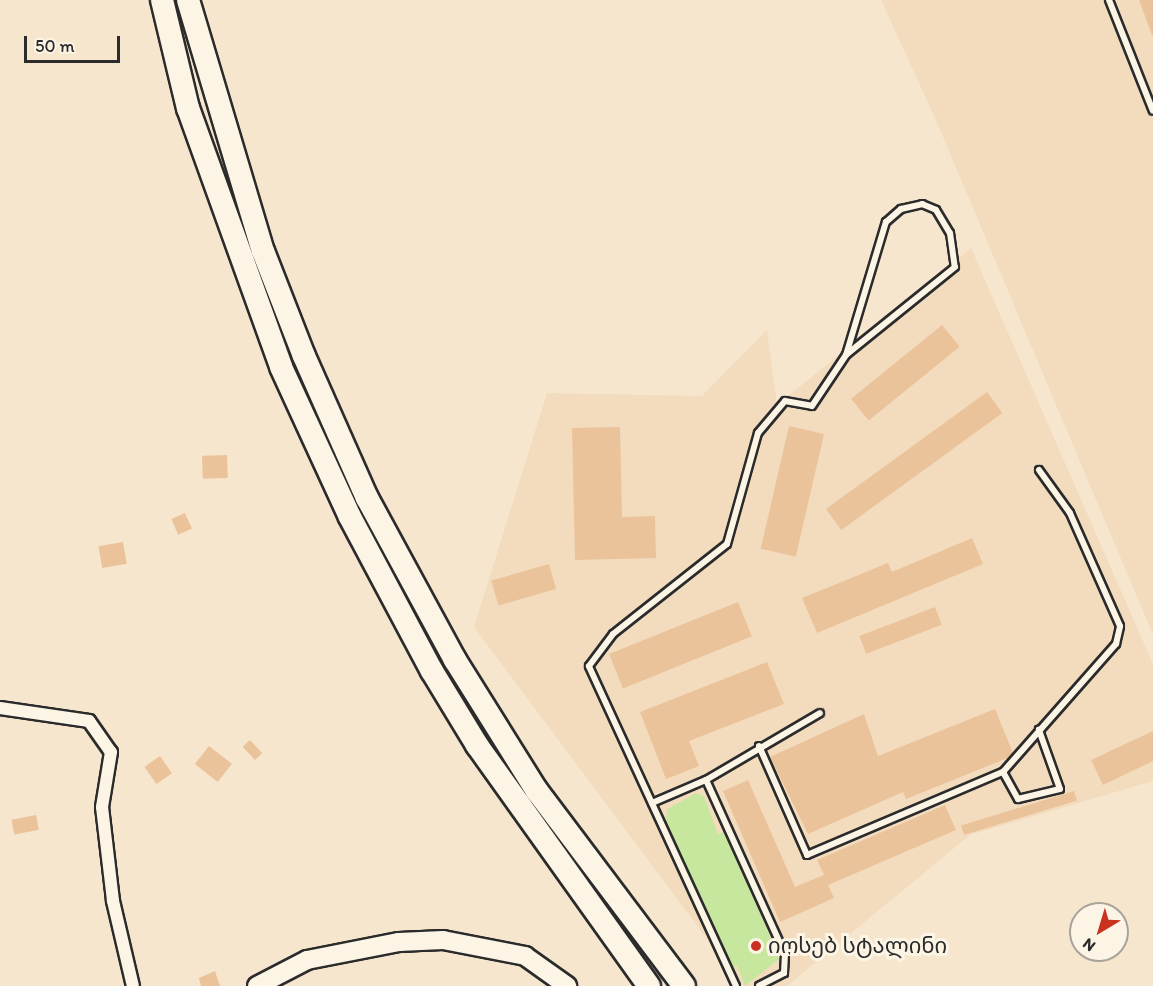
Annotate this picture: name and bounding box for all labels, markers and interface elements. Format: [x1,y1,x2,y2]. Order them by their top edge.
scale bar [27,24,123,62]
text: 50 m [35,35,75,57]
north arrow [1069,902,1129,962]
place label: იოსებ სტალინი [768,933,947,959]
text: N [1079,934,1099,956]
marker: იოსებ სტალინი [749,939,763,953]

